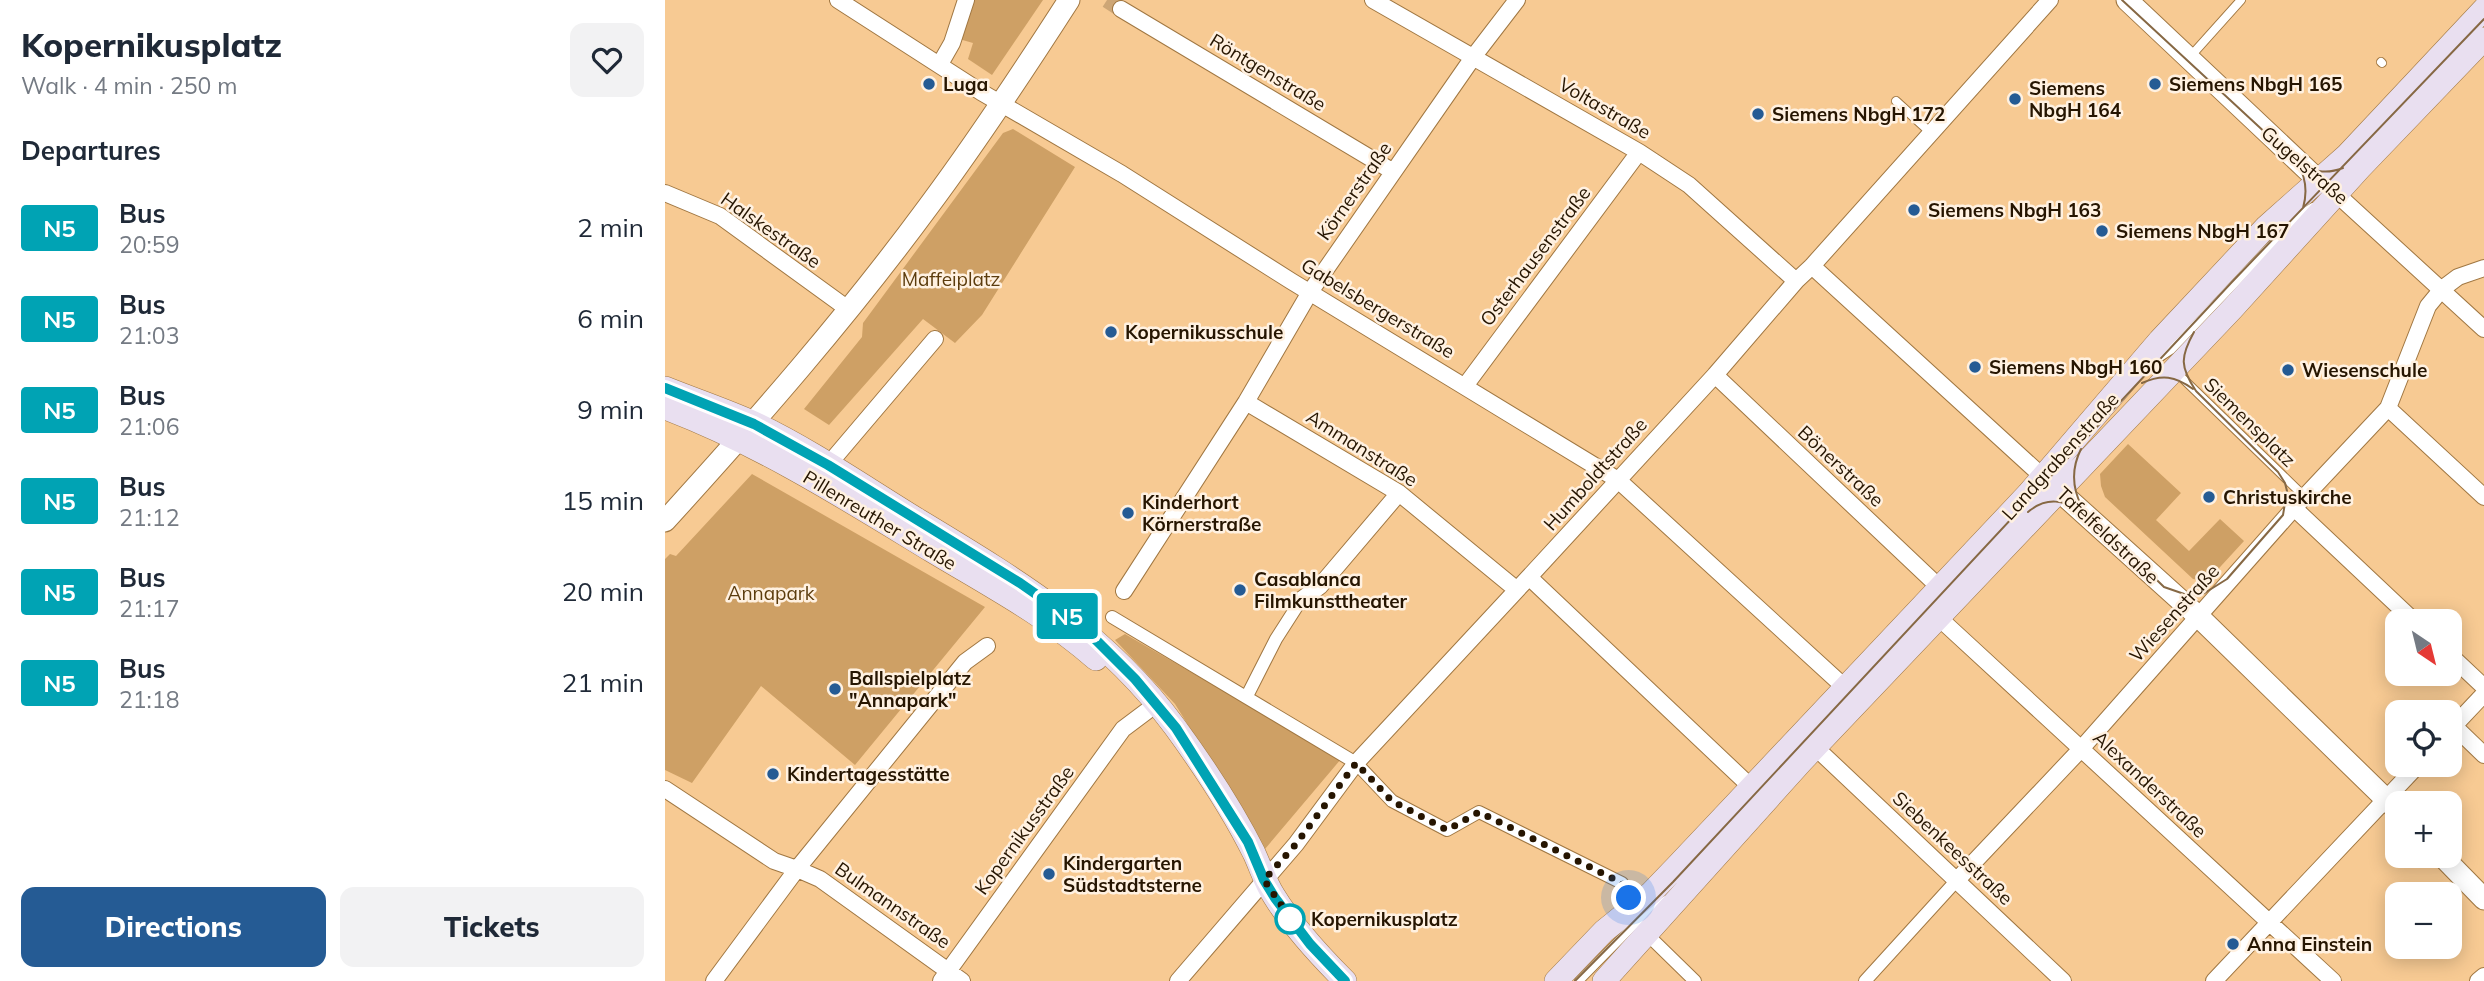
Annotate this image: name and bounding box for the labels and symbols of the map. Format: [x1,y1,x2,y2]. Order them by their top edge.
street label: Röntgenstraße [1206,28,1330,116]
place label: Luga [943,72,988,96]
street label: Voltastraße [1555,72,1655,144]
place label: Siemens NbgH 165 [2169,72,2342,96]
marker: Luga [921,76,937,92]
place label: Siemens NbgH 164 [2029,76,2122,122]
marker: Siemens NbgH 165 [2147,76,2163,92]
marker: Siemens NbgH 164 [2007,91,2023,107]
place label: Siemens NbgH 172 [1772,102,1945,126]
marker: Siemens NbgH 172 [1750,106,1766,122]
street label: Gugelstraße [2256,121,2354,209]
street label: Körnerstraße [1311,137,1397,245]
street label: Osterhausenstraße [1475,181,1595,331]
street label: Halskestraße [716,187,826,273]
place label: Siemens NbgH 163 [1928,198,2101,222]
marker: Siemens NbgH 163 [1906,202,1922,218]
place label: Siemens NbgH 167 [2116,219,2289,243]
marker: Siemens NbgH 167 [2094,223,2110,239]
street label: Gabelsbergerstraße [1297,253,1459,363]
park label: Maffeiplatz [902,267,1000,291]
place label: Kopernikusschule [1125,320,1283,344]
marker: Kopernikusschule [1103,324,1119,340]
place label: Siemens NbgH 160 [1989,355,2162,379]
place label: Wiesenschule [2302,358,2427,382]
marker: Siemens NbgH 160 [1967,359,1983,375]
marker: Wiesenschule [2280,362,2296,378]
street label: Siemensplatz [2199,372,2301,472]
street label: Landgrabenstraße [1996,387,2124,525]
street label: Ammanstraße [1302,404,1422,492]
street label: Humboldtstraße [1538,413,1652,535]
street label: Bönerstraße [1793,420,1889,512]
street label: Pillenreuther Straße [799,465,961,575]
street label: Tafelfeldstraße [2052,481,2164,589]
place label: Christuskirche [2223,485,2352,509]
marker: Christuskirche [2201,489,2217,505]
place label: Kinderhort Körnerstraße [1142,490,1261,536]
marker: Kinderhort Körnerstraße [1120,505,1136,521]
street label: Wiesenstraße [2124,559,2224,667]
place label: Casablanca Filmkunsttheater [1254,567,1408,613]
park label: Annapark [727,581,815,605]
marker: Casablanca Filmkunsttheater [1232,582,1248,598]
line badge: N5 [1035,593,1099,639]
north arrow [2385,609,2462,686]
place label: Ballspielplatz "Annapark" [849,666,971,712]
marker: Ballspielplatz "Annapark" [827,681,843,697]
street label: Alexanderstraße [2088,725,2212,843]
street label: Kopernikusstraße [969,761,1079,899]
place label: Kindertagesstätte [787,762,950,786]
marker: Kindertagesstätte [765,766,781,782]
street label: Siebenkeesstraße [1888,786,2018,910]
place label: Kindergarten Südstadtsterne [1063,851,1202,897]
street label: Bulmannstraße [831,856,955,954]
marker: Kindergarten Südstadtsterne [1041,866,1057,882]
your location [1611,880,1646,915]
marker: Kopernikusplatz [1275,904,1305,934]
place label: Kopernikusplatz [1311,907,1458,931]
place label: Anna Einstein [2247,932,2372,956]
marker: Anna Einstein [2225,936,2241,952]

